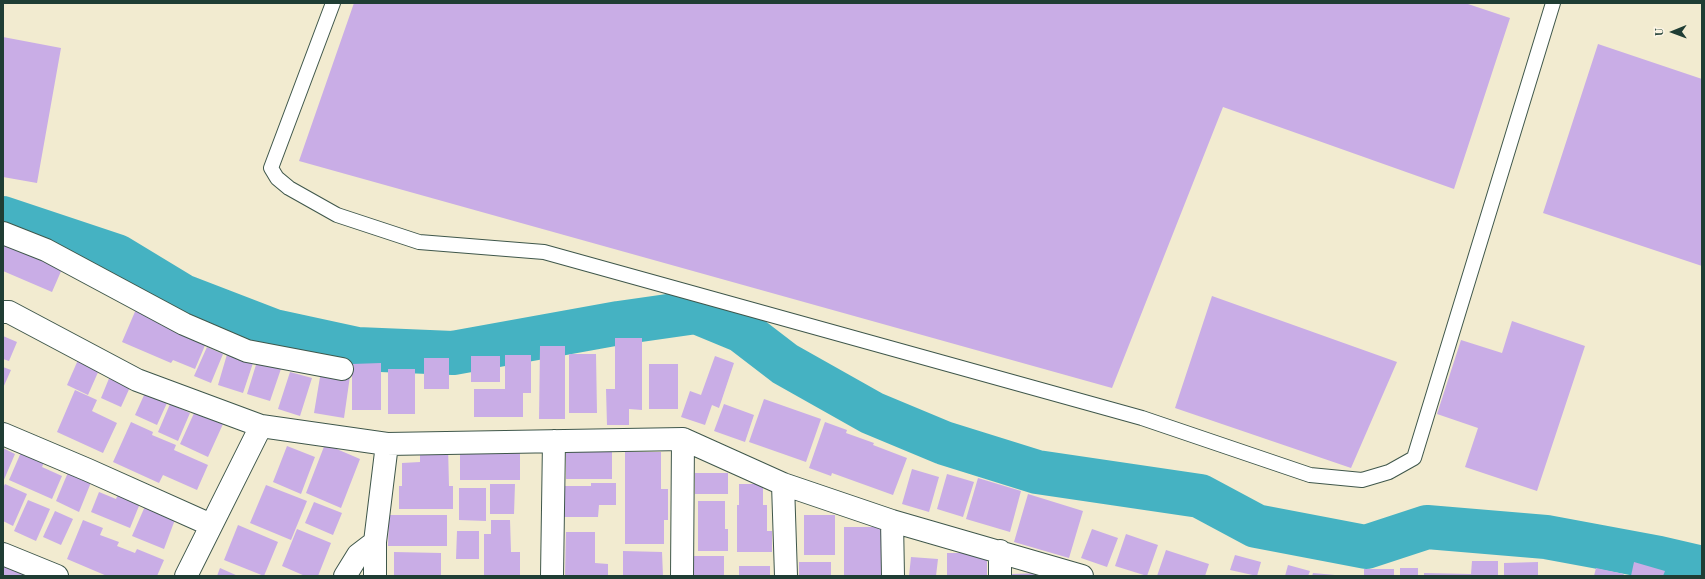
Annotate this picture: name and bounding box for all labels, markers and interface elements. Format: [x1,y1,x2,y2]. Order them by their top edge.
north arrow [1653,12,1693,52]
text: U [1655,28,1666,37]

